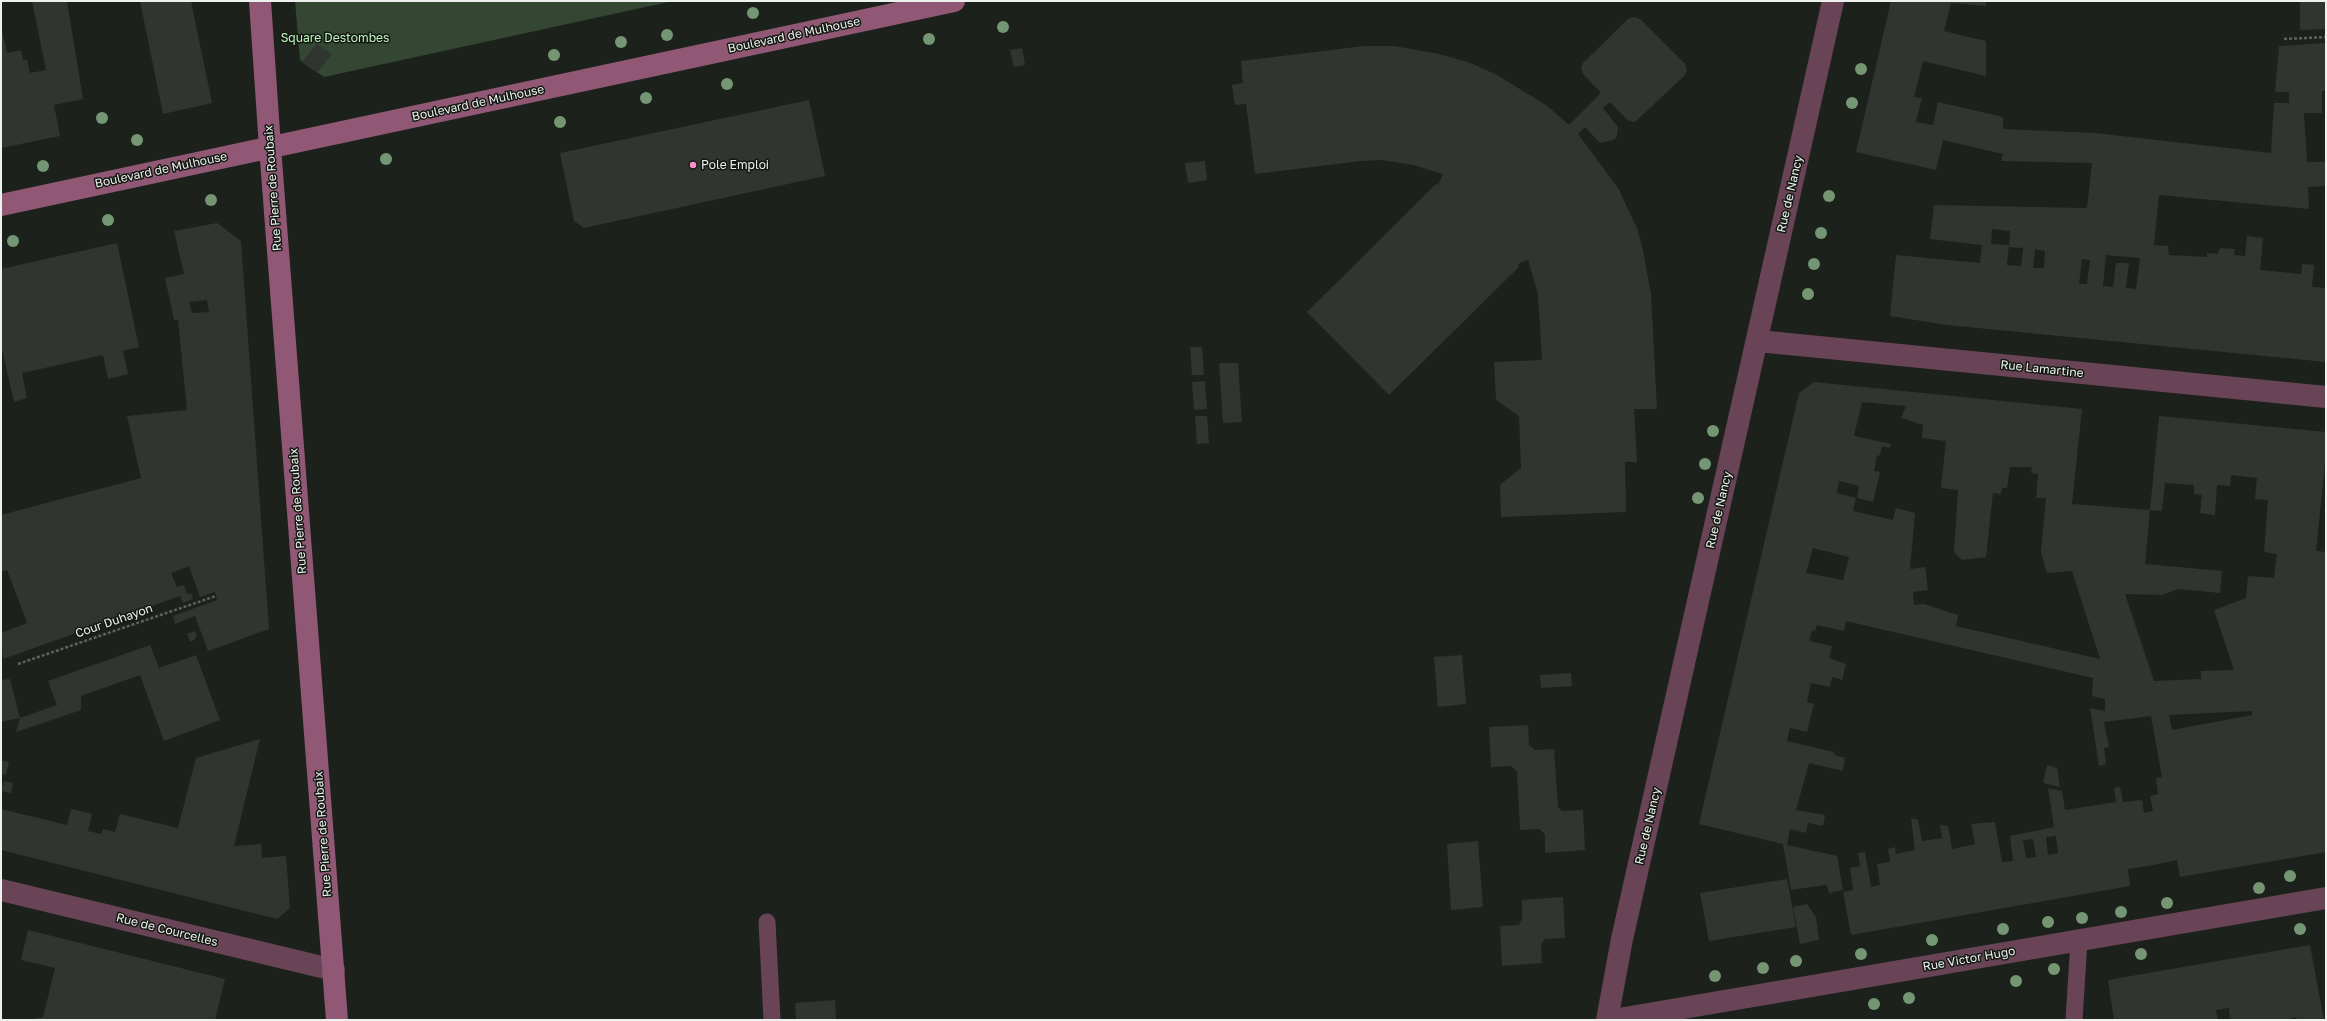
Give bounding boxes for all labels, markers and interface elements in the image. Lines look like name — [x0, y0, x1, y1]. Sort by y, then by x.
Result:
street label: Boulevard de Mulhouse — [727, 14, 861, 56]
park label: Square Destombes — [281, 31, 389, 45]
street label: Boulevard de Mulhouse — [411, 82, 545, 124]
street label: Rue Pierre de Roubaix — [261, 125, 285, 251]
street label: Boulevard de Mulhouse — [94, 149, 228, 191]
street label: Rue de Nancy — [1774, 154, 1806, 234]
place label: Pole Emploi — [701, 158, 769, 172]
marker: Pole Emploi — [688, 160, 698, 170]
street label: Rue Lamartine — [2000, 357, 2084, 381]
street label: Rue Pierre de Roubaix — [286, 448, 310, 574]
street label: Rue de Nancy — [1703, 470, 1735, 550]
street label: Cour Duhayon — [73, 601, 155, 641]
street label: Rue Pierre de Roubaix — [311, 771, 335, 897]
street label: Rue de Nancy — [1632, 786, 1664, 866]
street label: Rue de Courcelles — [115, 910, 219, 950]
street label: Rue Victor Hugo — [1922, 944, 2016, 974]

